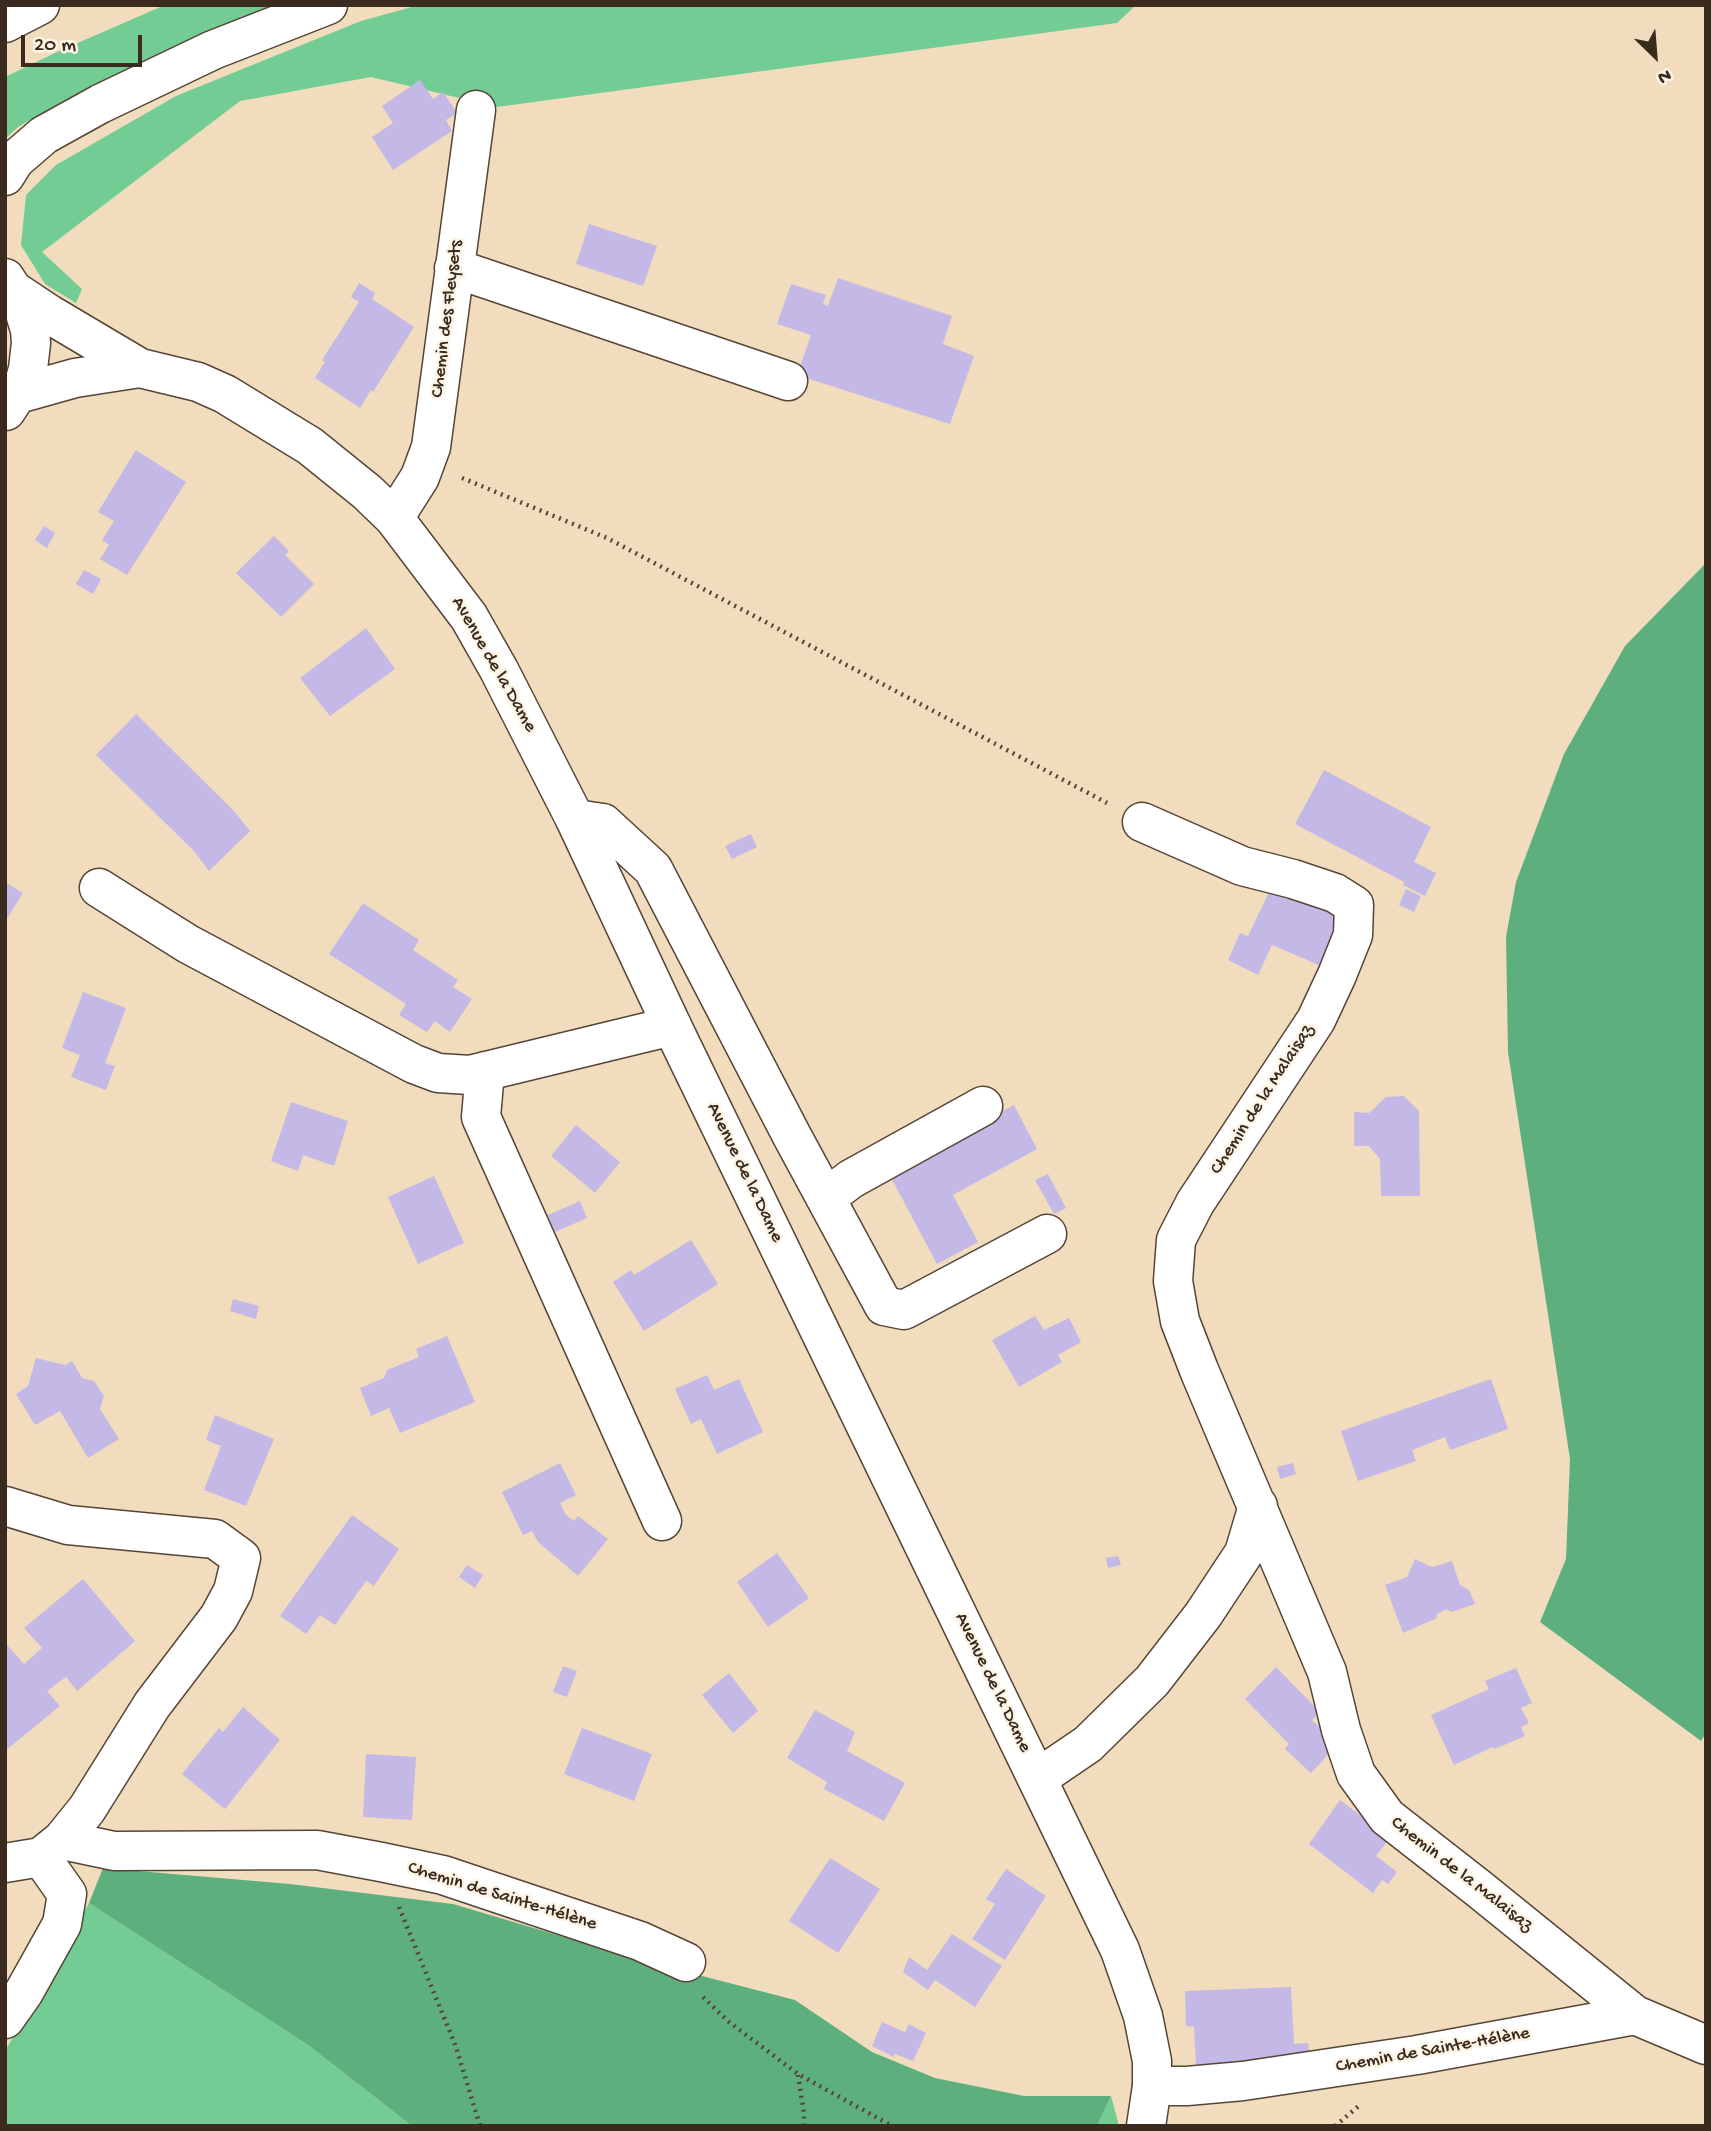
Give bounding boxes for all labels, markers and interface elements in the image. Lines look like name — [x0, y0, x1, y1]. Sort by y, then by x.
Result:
scale bar — [24, 21, 145, 65]
north arrow — [1620, 21, 1690, 91]
text: 20 m — [34, 34, 76, 59]
text: N — [1654, 62, 1675, 89]
street label: Chemin des Fleysets — [427, 239, 469, 399]
street label: Avenue de la Dame — [445, 593, 541, 737]
street label: Chemin de la Malaisaz — [1206, 1021, 1320, 1179]
street label: Avenue de la Dame — [700, 1099, 788, 1247]
street label: Avenue de la Dame — [948, 1609, 1036, 1757]
street label: Chemin de la Malaisaz — [1385, 1812, 1537, 1938]
street label: Chemin de Sainte-Hélène — [405, 1857, 599, 1937]
street label: Chemin de Sainte-Hélène — [1334, 2023, 1532, 2079]

